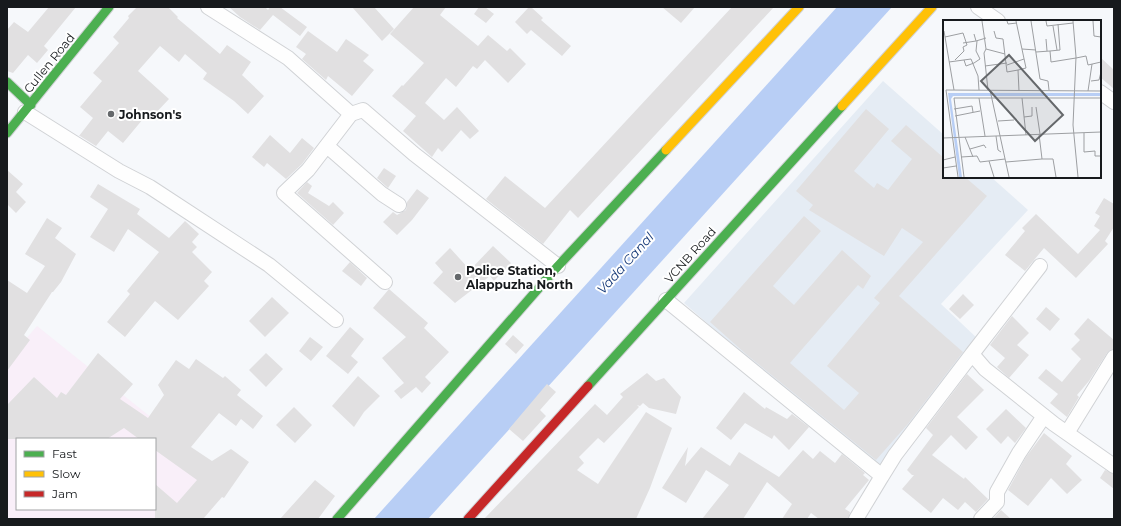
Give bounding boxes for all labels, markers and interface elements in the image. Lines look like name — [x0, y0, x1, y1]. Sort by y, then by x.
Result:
inset map — [943, 20, 1101, 178]
street label: Cullen Road — [20, 30, 78, 96]
place label: Johnson's — [118, 107, 182, 122]
marker: Johnson's — [106, 109, 116, 119]
street label: VCNB Road — [661, 224, 719, 286]
water label: Vada Canal — [593, 229, 657, 297]
place label: Police Station, Alappuzha North — [465, 263, 573, 292]
marker: Police Station, Alappuzha North — [453, 272, 463, 282]
legend — [16, 438, 156, 510]
text: Fast — [52, 446, 77, 461]
text: Slow — [52, 466, 81, 481]
text: Jam — [51, 486, 78, 501]

